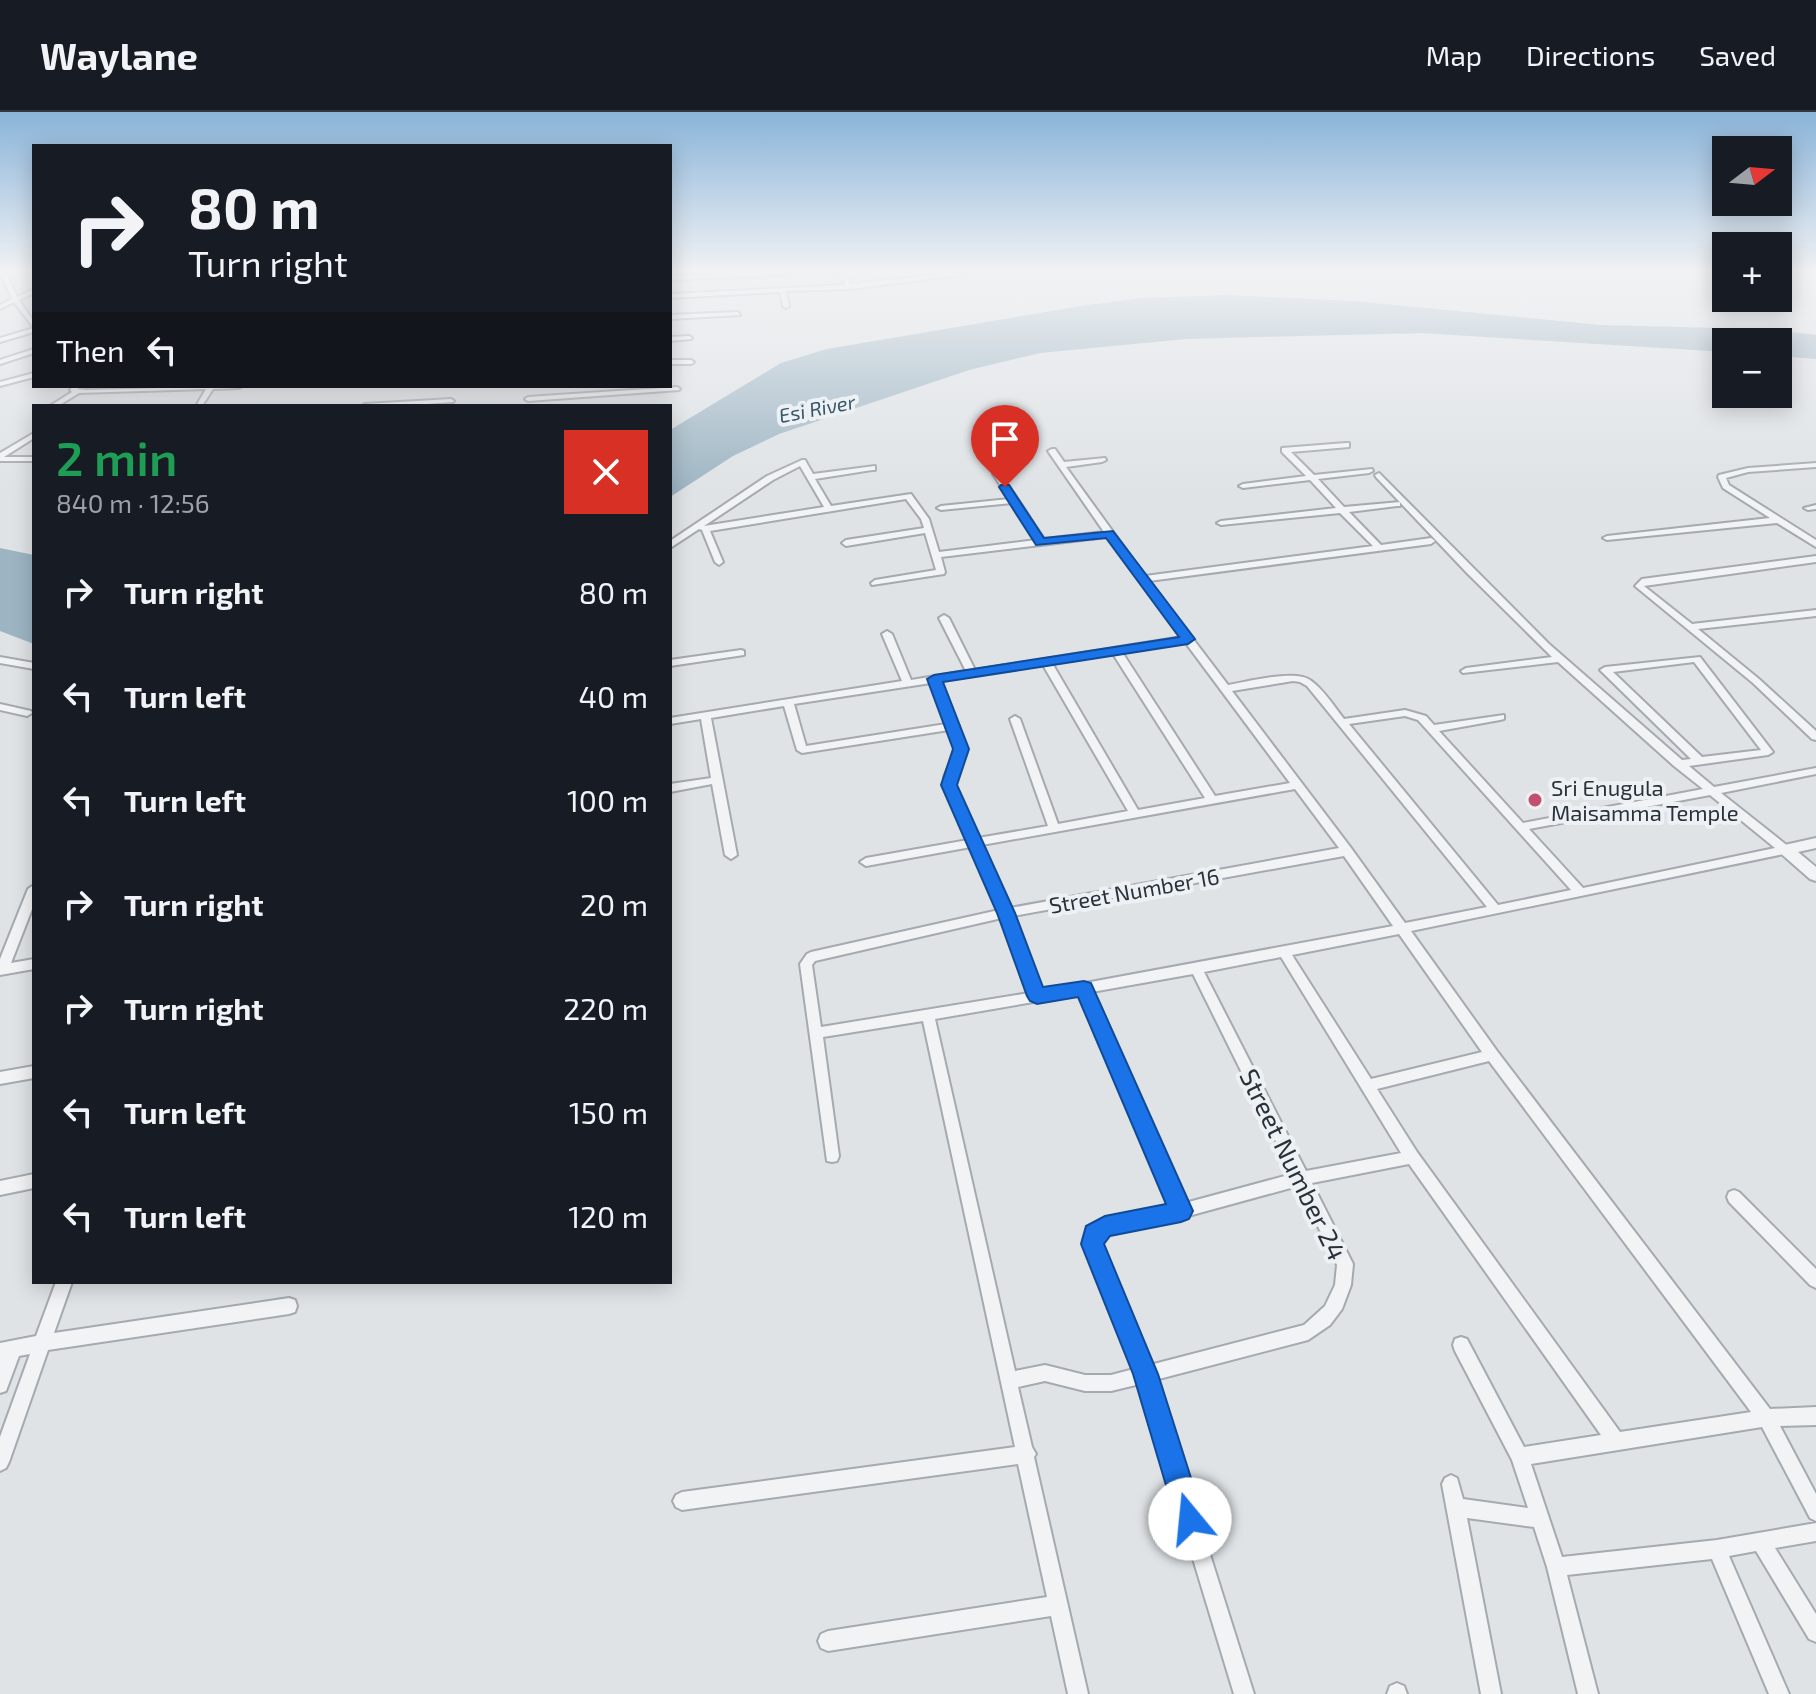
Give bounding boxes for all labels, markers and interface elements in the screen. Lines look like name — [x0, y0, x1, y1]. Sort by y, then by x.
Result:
text: Waylane — [40, 32, 198, 78]
text: Map — [1426, 38, 1482, 72]
text: Directions — [1526, 38, 1655, 72]
text: Saved — [1699, 38, 1776, 72]
north arrow — [1712, 136, 1792, 216]
map controls — [1712, 136, 1792, 408]
text: 80 m — [188, 173, 320, 240]
icon: right — [56, 176, 160, 280]
button: + — [1712, 232, 1792, 312]
text: Turn right — [188, 241, 348, 284]
icon: left — [140, 328, 184, 372]
button: − — [1712, 328, 1792, 408]
text: Then — [56, 332, 124, 368]
water label: Esi River — [777, 389, 858, 427]
pin — [971, 405, 1039, 487]
icon: arrive — [983, 417, 1027, 461]
text: 2 min — [56, 428, 177, 486]
button: close — [564, 430, 648, 514]
text: 840 m · 12:56 — [56, 487, 210, 518]
icon: right — [56, 570, 100, 614]
text: Turn right — [124, 574, 264, 610]
text: 80 m — [579, 574, 648, 610]
icon: left — [56, 674, 100, 718]
text: Turn left — [124, 678, 246, 714]
text: 40 m — [578, 678, 648, 714]
place label: Sri Enugula Maisamma Temple — [1551, 774, 1739, 825]
icon: left — [56, 778, 100, 822]
text: Turn left — [124, 782, 246, 818]
text: 100 m — [567, 782, 648, 818]
marker: Sri Enugula Maisamma Temple — [1526, 791, 1544, 809]
street label: Street Number 16 — [1047, 862, 1221, 918]
icon: right — [56, 882, 100, 926]
text: Turn right — [124, 886, 264, 922]
text: 20 m — [580, 886, 648, 922]
icon: right — [56, 986, 100, 1030]
text: Turn right — [124, 990, 264, 1026]
text: 220 m — [563, 990, 648, 1026]
street label: Street Number 24 — [1234, 1063, 1354, 1265]
icon: left — [56, 1090, 100, 1134]
text: Turn left — [124, 1094, 246, 1130]
text: 150 m — [569, 1094, 648, 1130]
icon: left — [56, 1194, 100, 1238]
text: Turn left — [124, 1198, 246, 1234]
text: 120 m — [568, 1198, 648, 1234]
position arrow — [1148, 1477, 1232, 1561]

